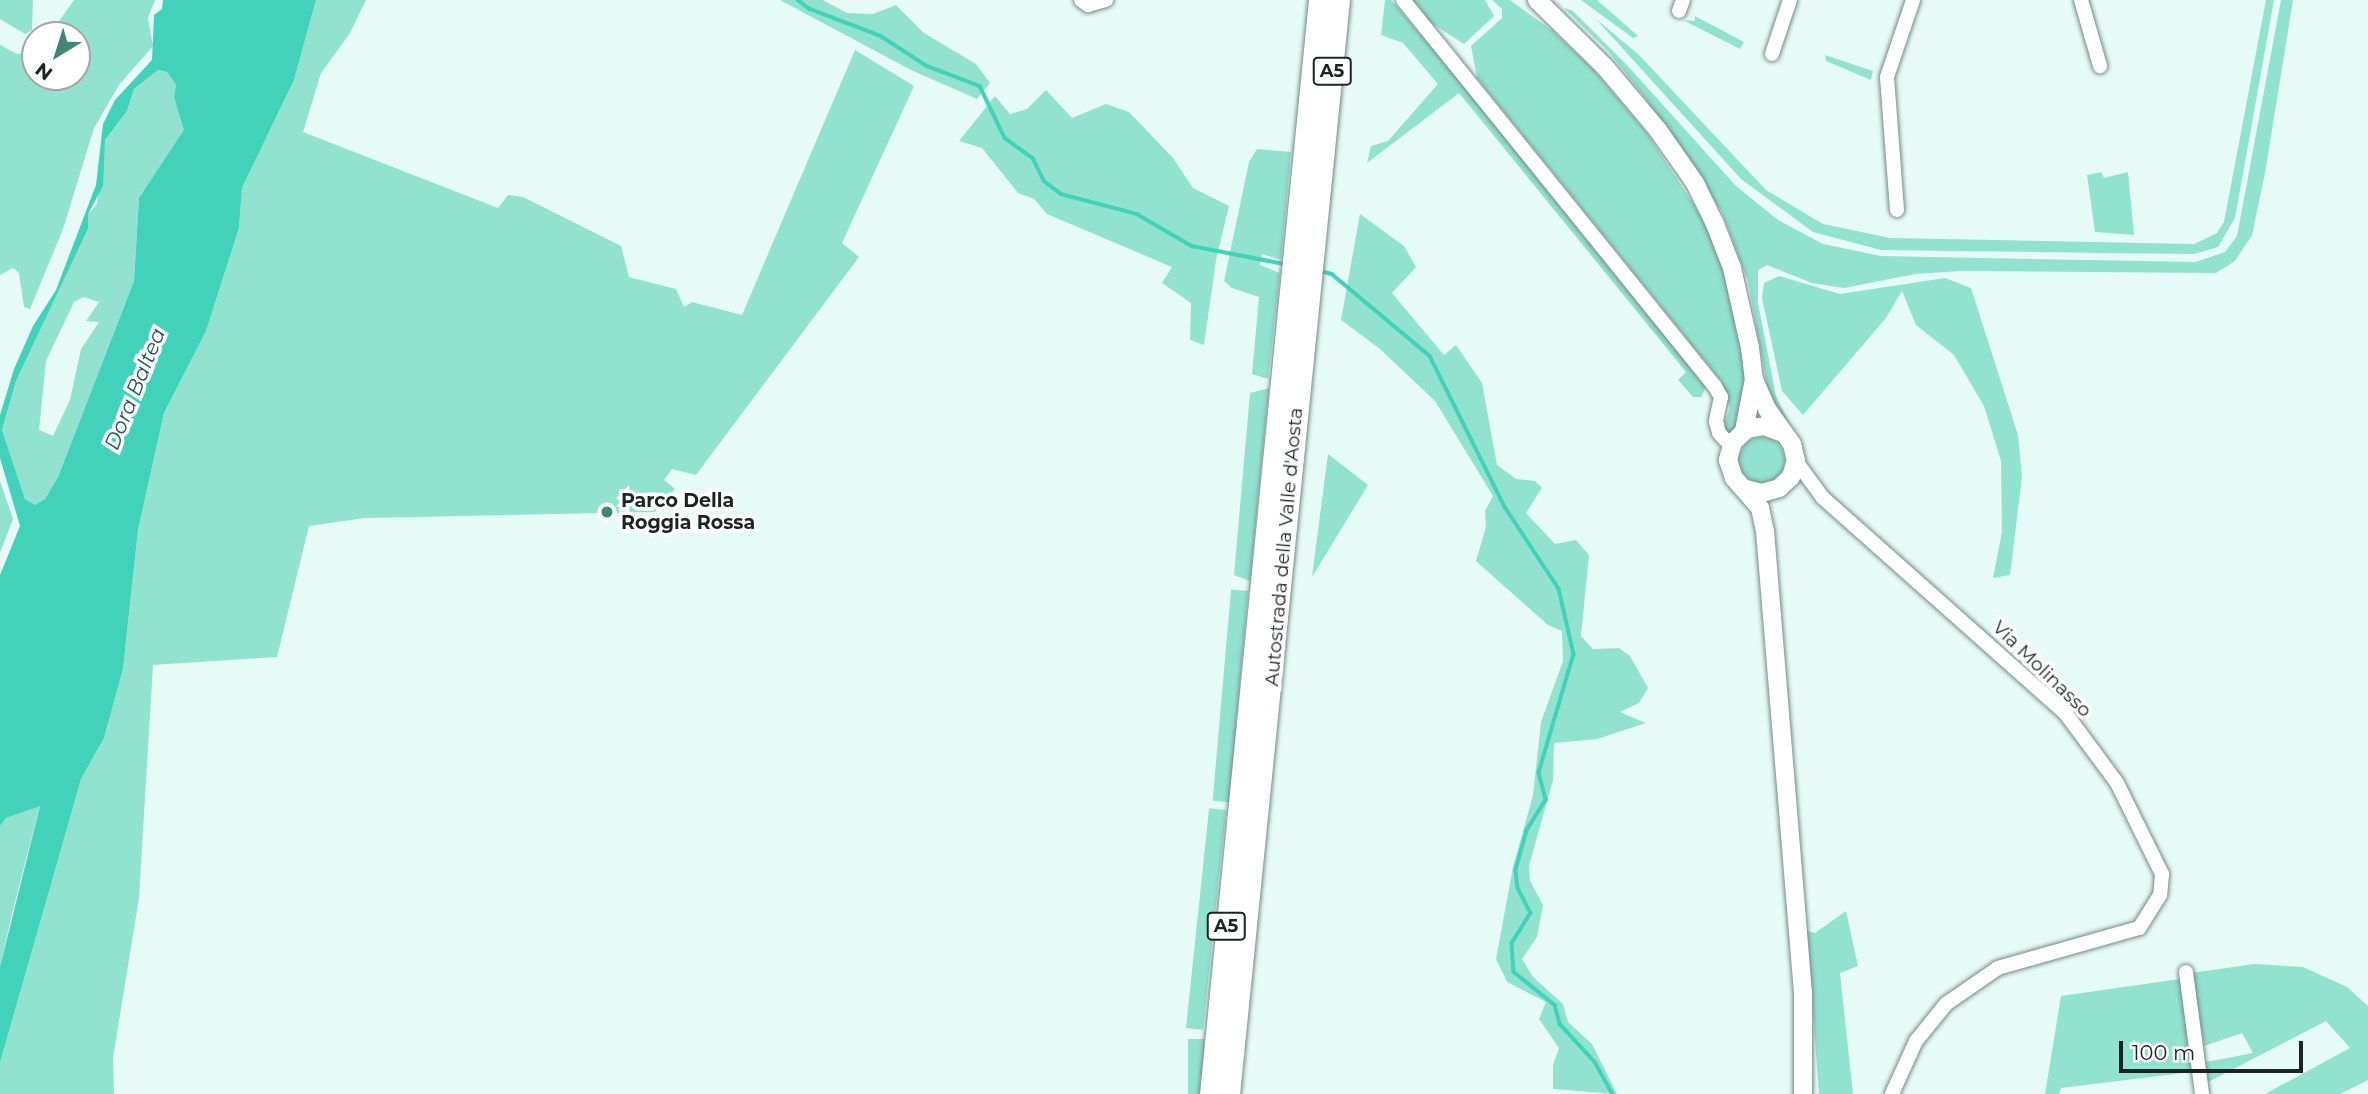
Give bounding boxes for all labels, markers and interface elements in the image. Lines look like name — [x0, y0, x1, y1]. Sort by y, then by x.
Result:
north arrow — [21, 21, 91, 91]
road number: A5 — [1313, 56, 1351, 86]
text: N — [31, 58, 57, 85]
water label: Dora Baltea — [99, 324, 171, 454]
street label: Autostrada della Valle d'Aosta — [1260, 407, 1308, 687]
place label: Parco Della Roggia Rossa — [621, 490, 755, 534]
marker: Parco Della Roggia Rossa — [599, 504, 615, 520]
street label: Via Molinasso — [1988, 616, 2096, 722]
road number: A5 — [1207, 911, 1245, 940]
scale bar — [2123, 1028, 2307, 1072]
text: 100 m — [2132, 1040, 2195, 1065]

